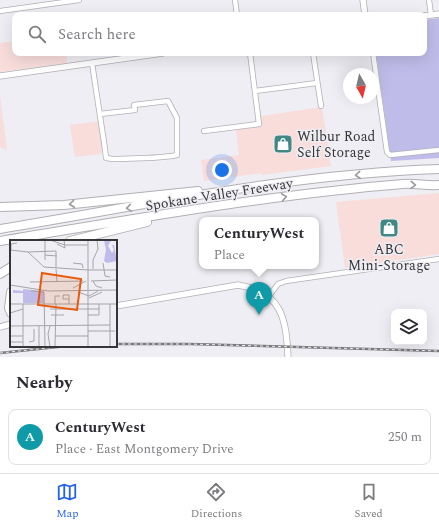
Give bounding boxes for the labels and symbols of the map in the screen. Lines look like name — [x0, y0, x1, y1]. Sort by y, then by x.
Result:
north arrow — [343, 68, 379, 104]
place label: Wilbur Road Self Storage — [297, 126, 376, 163]
shop icon: Wilbur Road Self Storage — [272, 133, 294, 155]
your location — [212, 160, 232, 180]
one-way arrow — [355, 170, 361, 179]
street label: Spokane Valley Freeway — [144, 172, 295, 217]
one-way arrow — [410, 180, 416, 189]
one-way arrow — [281, 193, 287, 202]
one-way arrow — [69, 199, 75, 208]
one-way arrow — [126, 203, 132, 211]
shop icon: ABC Mini-Storage — [378, 217, 400, 239]
place label: ABC Mini-Storage — [348, 239, 430, 276]
inset map — [10, 240, 117, 347]
pin: A — [246, 282, 272, 315]

